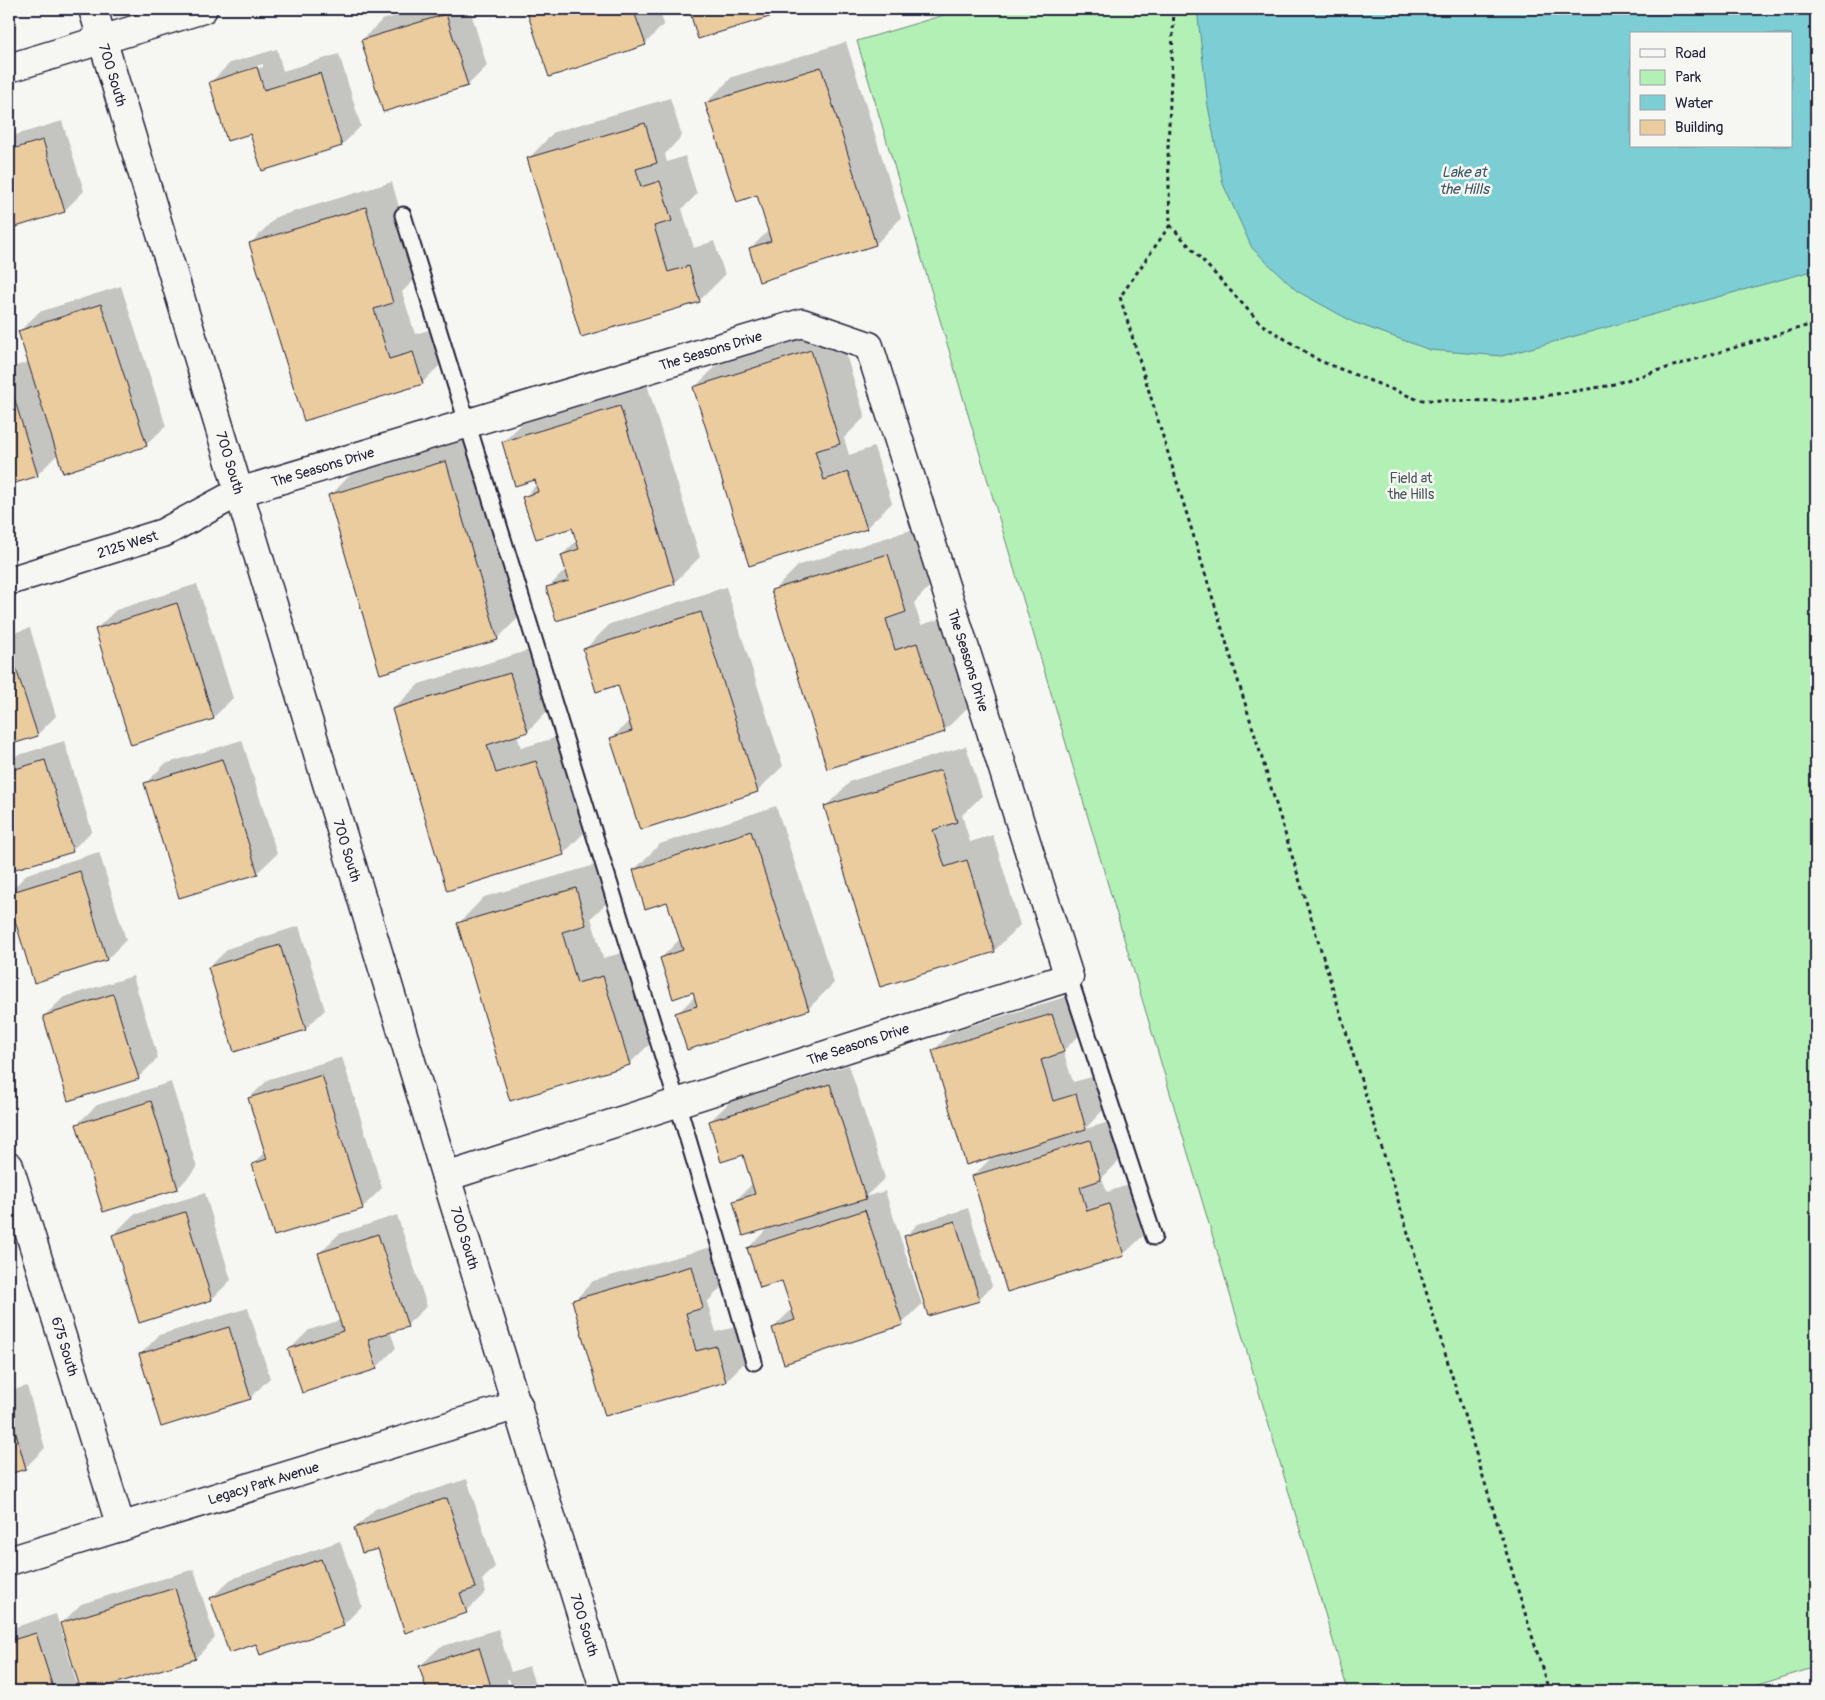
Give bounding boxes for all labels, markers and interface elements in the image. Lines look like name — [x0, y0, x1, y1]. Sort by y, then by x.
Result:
legend — [1630, 32, 1792, 148]
street label: 700 South — [95, 42, 130, 109]
text: Road — [1675, 44, 1706, 63]
text: Park — [1675, 68, 1702, 87]
text: Water — [1675, 94, 1714, 113]
text: Building — [1675, 118, 1723, 137]
water label: Lake at the Hills — [1439, 163, 1491, 199]
street label: The Seasons Drive — [657, 327, 764, 374]
street label: 700 South — [212, 430, 247, 496]
street label: The Seasons Drive — [269, 444, 376, 491]
park label: Field at the Hills — [1387, 470, 1435, 503]
street label: 2125 West — [95, 527, 160, 562]
street label: The Seasons Drive — [944, 607, 992, 714]
street label: 700 South — [329, 817, 364, 884]
street label: The Seasons Drive — [805, 1020, 911, 1069]
street label: 700 South — [447, 1205, 482, 1271]
street label: 675 South — [47, 1315, 82, 1378]
street label: Legacy Park Avenue — [206, 1459, 321, 1509]
street label: 700 South — [566, 1592, 602, 1658]

